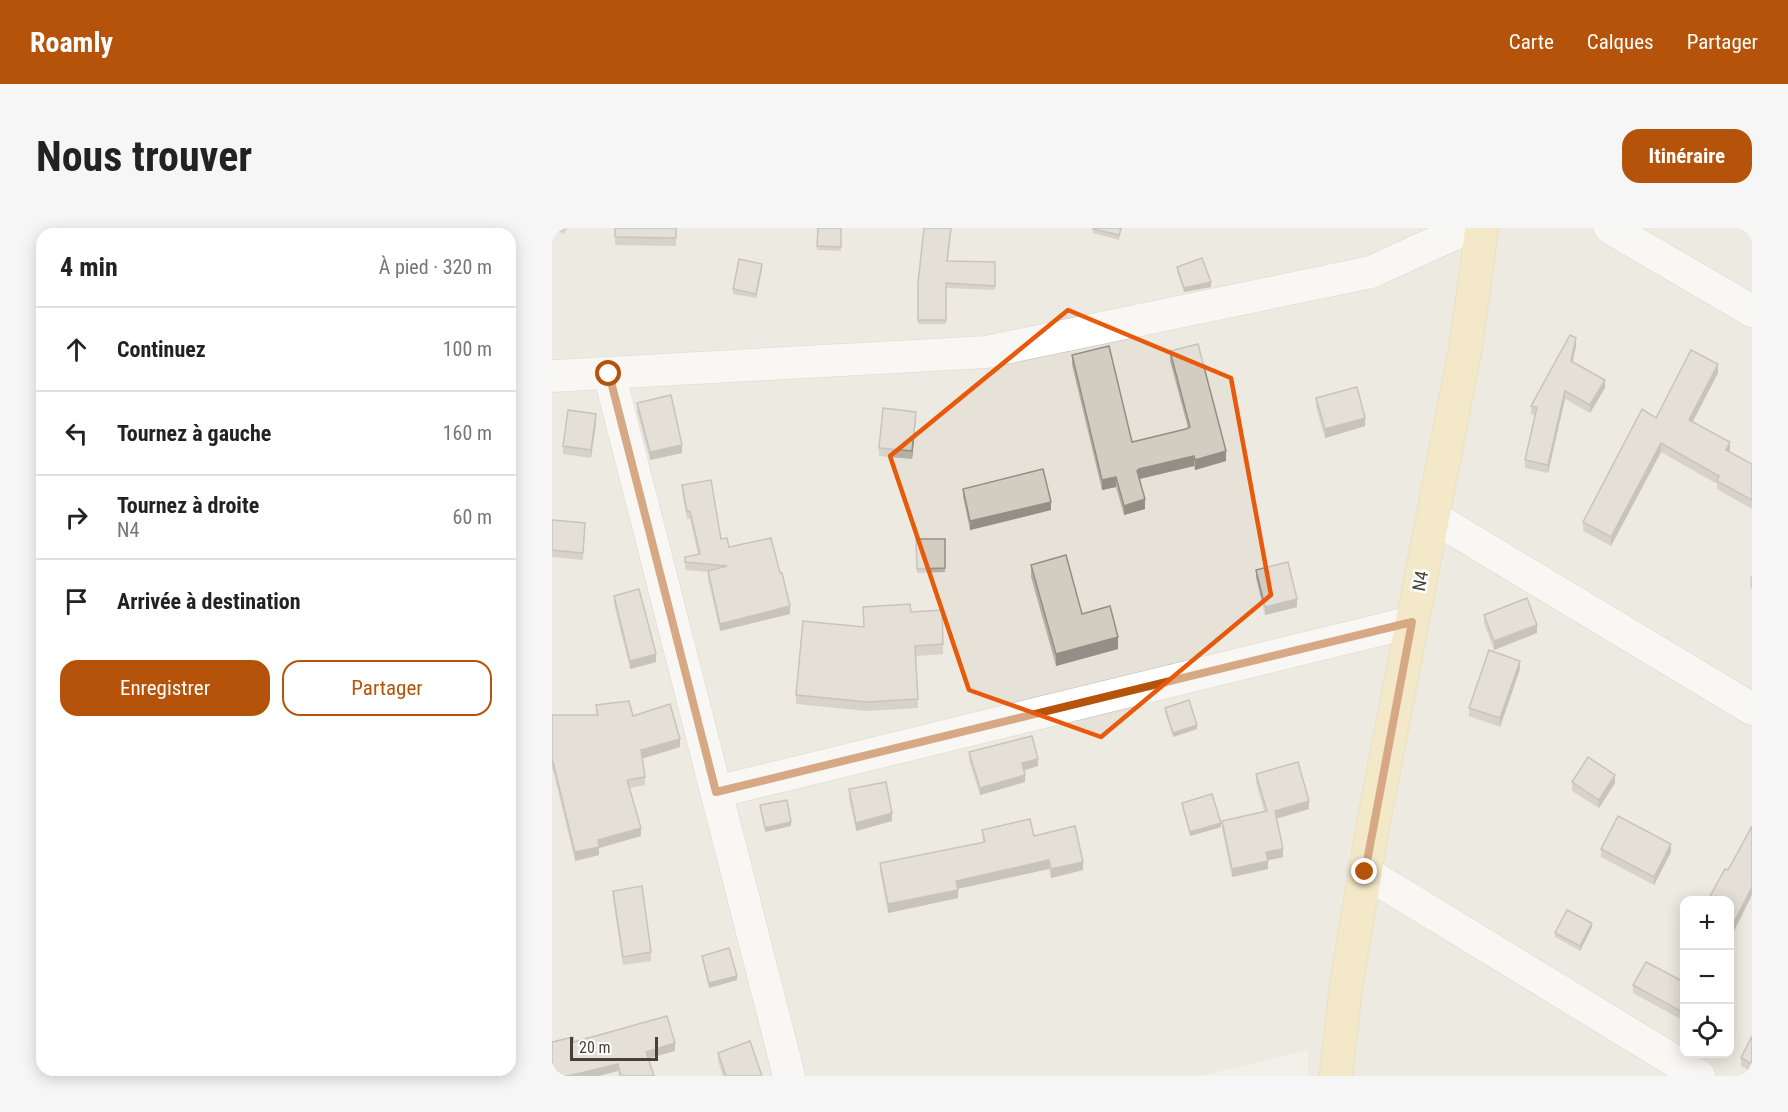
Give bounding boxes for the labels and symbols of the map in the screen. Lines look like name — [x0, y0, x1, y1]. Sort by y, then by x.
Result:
route start — [595, 360, 621, 386]
street label: N4 — [1408, 569, 1432, 593]
route end — [1351, 858, 1377, 884]
scale bar — [570, 1034, 658, 1062]

